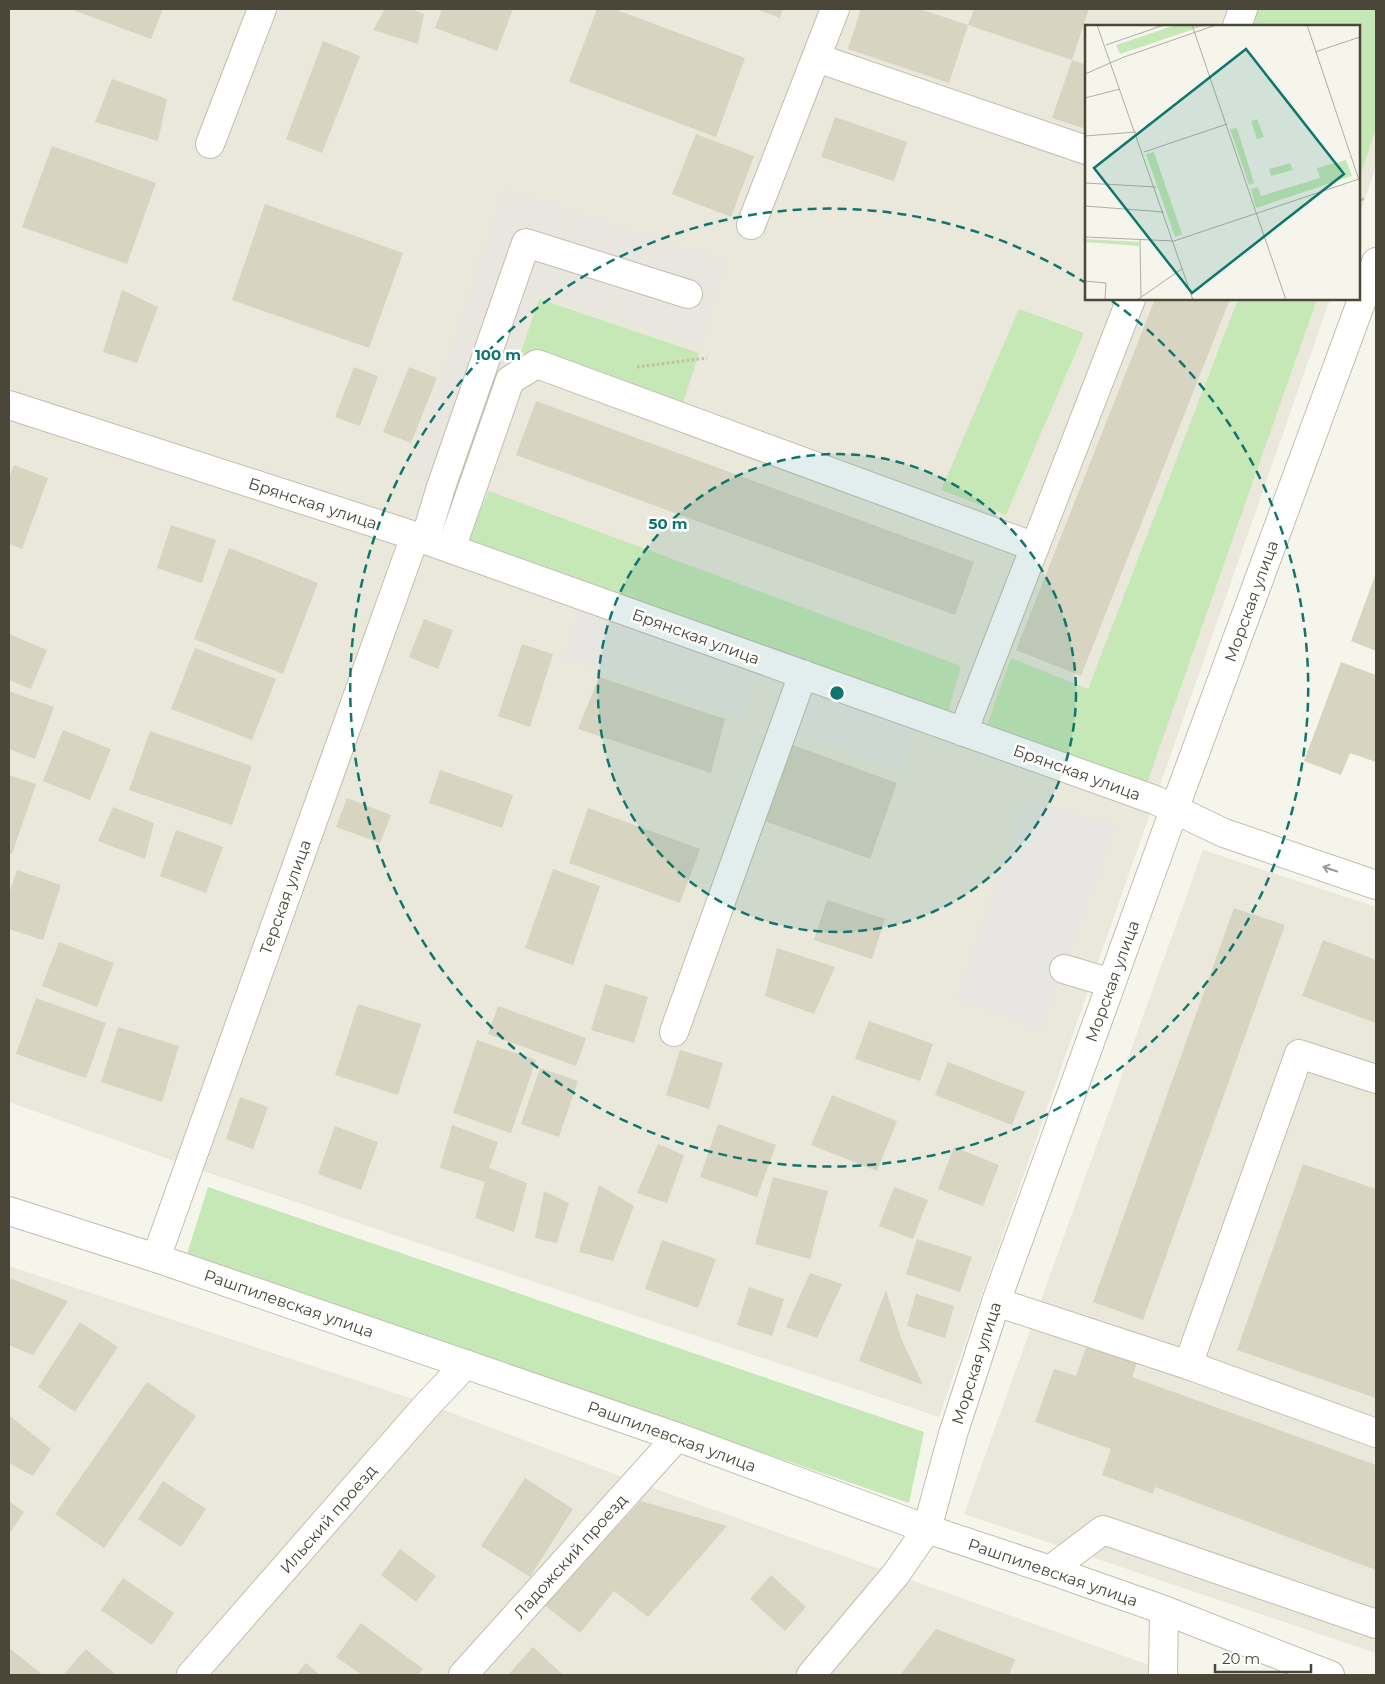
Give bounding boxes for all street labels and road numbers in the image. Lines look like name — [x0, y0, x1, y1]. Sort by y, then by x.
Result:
street label: Брянская улица — [246, 474, 380, 533]
street label: Морская улица — [1221, 538, 1282, 665]
street label: Брянская улица — [630, 605, 762, 668]
street label: Брянская улица — [1011, 741, 1143, 804]
street label: Терская улица — [256, 837, 315, 957]
street label: Морская улица — [1082, 918, 1143, 1045]
street label: Рашпилевская улица — [202, 1265, 376, 1341]
street label: Морская улица — [948, 1299, 1005, 1427]
street label: Рашпилевская улица — [585, 1397, 759, 1476]
street label: Ильский проезд — [276, 1461, 381, 1577]
street label: Ладожский проезд — [510, 1490, 631, 1622]
street label: Рашпилевская улица — [966, 1534, 1140, 1610]

